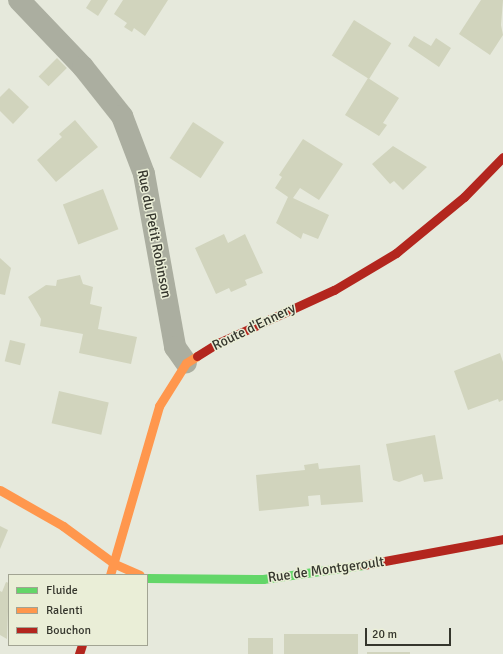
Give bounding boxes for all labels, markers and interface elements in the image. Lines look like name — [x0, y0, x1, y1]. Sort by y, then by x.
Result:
street label: Rue du Petit Robinson — [133, 168, 175, 300]
street label: Route d'Ennery — [210, 300, 298, 354]
street label: Rue de Montgeroult — [267, 554, 385, 586]
legend — [8, 574, 148, 646]
text: Fluide — [46, 583, 78, 598]
text: Ralenti — [46, 603, 83, 618]
scale bar — [367, 620, 453, 646]
text: Bouchon — [46, 623, 91, 638]
text: 20 m — [372, 627, 397, 642]

